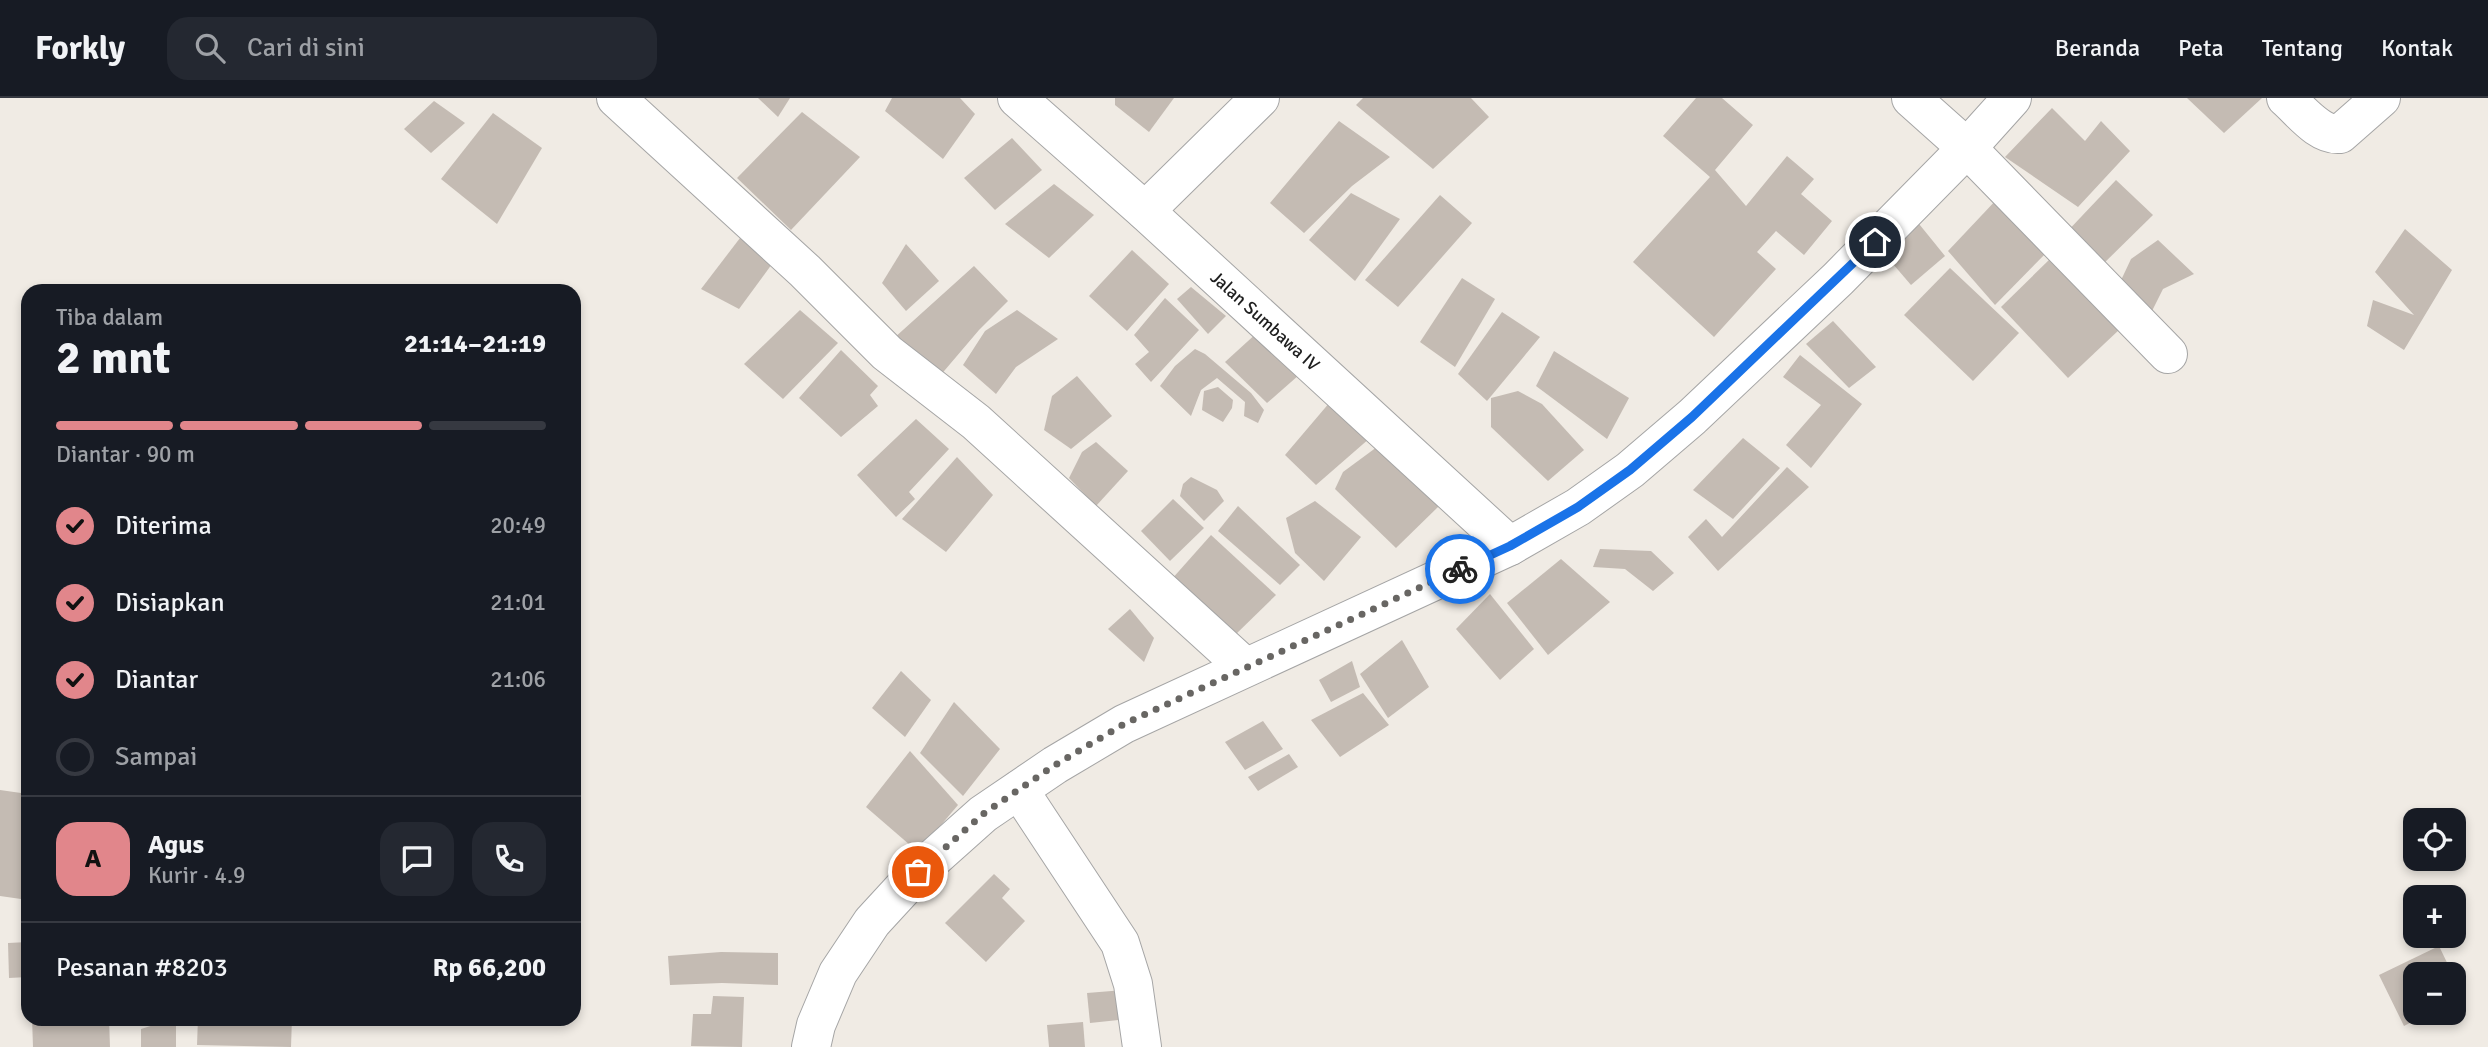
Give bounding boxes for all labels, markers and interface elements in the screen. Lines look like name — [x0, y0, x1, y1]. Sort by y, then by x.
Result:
search box — [167, 17, 657, 80]
text: Forkly — [35, 28, 125, 69]
icon: search — [191, 29, 229, 67]
text: Cari di sini — [247, 32, 365, 64]
text: Beranda — [2055, 33, 2140, 63]
text: Peta — [2178, 33, 2224, 63]
text: Tentang — [2262, 33, 2343, 63]
text: Kontak — [2381, 33, 2453, 63]
pin — [1845, 212, 1905, 272]
icon: home — [1856, 223, 1894, 261]
street label: Jalan Sumbawa IV — [1206, 266, 1325, 376]
text: Tiba dalam — [56, 303, 163, 332]
text: 21:14–21:19 — [404, 328, 546, 360]
text: 2 mnt — [56, 330, 171, 386]
text: Diantar · 90 m — [56, 440, 195, 469]
icon: check — [56, 507, 94, 545]
text: Diterima — [115, 510, 212, 542]
text: 20:49 — [490, 511, 546, 540]
courier — [1425, 534, 1495, 604]
icon: bike — [1441, 550, 1479, 588]
icon: check — [56, 584, 94, 622]
text: Disiapkan — [115, 587, 225, 619]
text: 21:01 — [490, 588, 546, 617]
icon: check — [56, 661, 94, 699]
text: Diantar — [115, 664, 198, 696]
text: 21:06 — [490, 665, 546, 694]
text: Sampai — [115, 741, 197, 773]
map controls — [2403, 808, 2466, 1025]
button: locate — [2403, 808, 2466, 871]
button: chat — [380, 822, 454, 896]
button: phone — [472, 822, 546, 896]
text: Agus — [148, 829, 204, 861]
pin — [888, 842, 948, 902]
text: A — [85, 843, 101, 875]
icon: bag — [899, 853, 937, 891]
text: Kurir · 4.9 — [148, 861, 245, 890]
button: + — [2403, 885, 2466, 948]
text: Pesanan #8203 — [56, 952, 228, 984]
text: Rp 66,200 — [432, 952, 546, 984]
button: − — [2403, 962, 2466, 1025]

